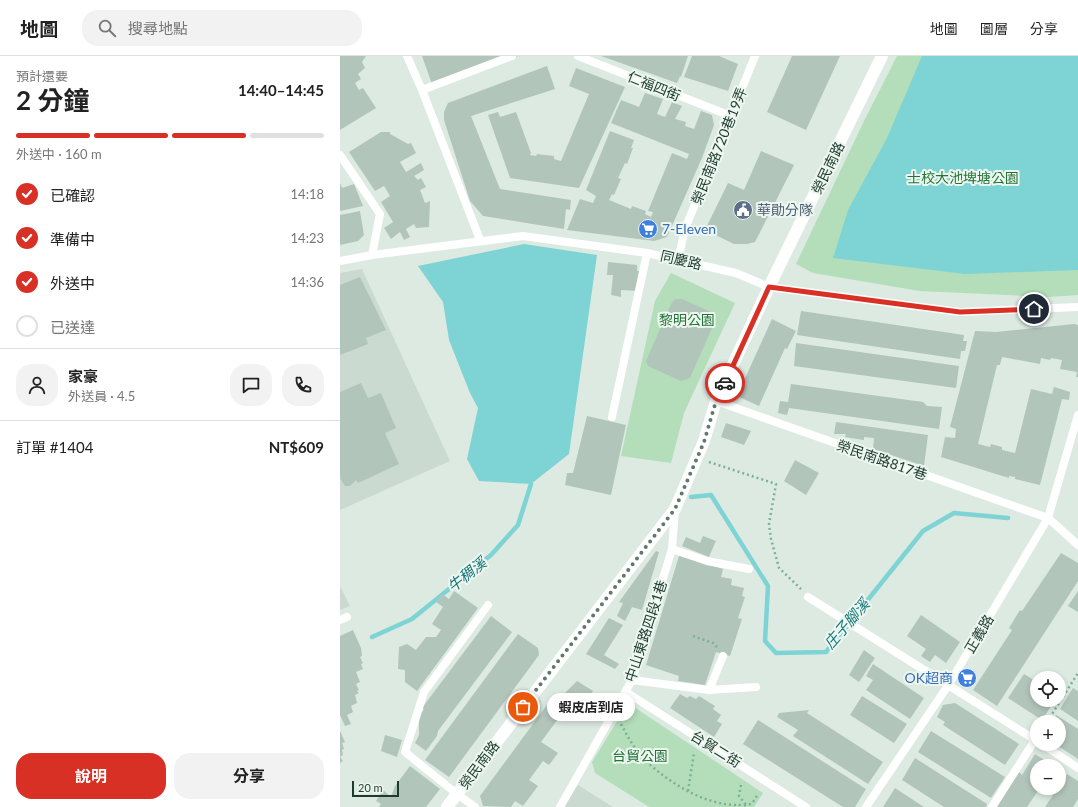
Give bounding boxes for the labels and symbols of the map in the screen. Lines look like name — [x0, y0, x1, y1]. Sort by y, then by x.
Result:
street label: 仁福四街 — [625, 67, 683, 104]
street label: 榮民南路720巷19弄 — [687, 85, 750, 207]
street label: 榮民南路 — [808, 139, 847, 197]
park label: 士校大池埤塘公園 — [907, 169, 1019, 186]
public building icon: 華勛分隊 — [732, 199, 754, 221]
place label: 華勛分隊 — [757, 201, 813, 218]
supermarket icon: 7-Eleven — [637, 218, 659, 240]
place label: 7-Eleven — [662, 220, 716, 237]
street label: 同慶路 — [659, 247, 703, 273]
pin — [1017, 292, 1051, 326]
park label: 黎明公園 — [659, 311, 715, 328]
courier — [705, 363, 745, 403]
street label: 榮民南路817巷 — [835, 436, 930, 483]
water label: 牛稠溪 — [443, 552, 491, 595]
street label: 中山東路四段1巷 — [621, 578, 670, 684]
water label: 庄子腳溪 — [820, 593, 874, 652]
street label: 正義路 — [960, 611, 997, 656]
supermarket icon: OK超商 — [956, 667, 978, 689]
place label: OK超商 — [905, 669, 953, 686]
pin — [506, 690, 540, 724]
callout: 蝦皮店到店 — [547, 693, 635, 721]
street label: 台貿二街 — [688, 727, 745, 771]
street label: 榮民南路 — [455, 737, 502, 792]
park label: 台貿公園 — [612, 747, 668, 764]
scale bar — [352, 779, 399, 798]

